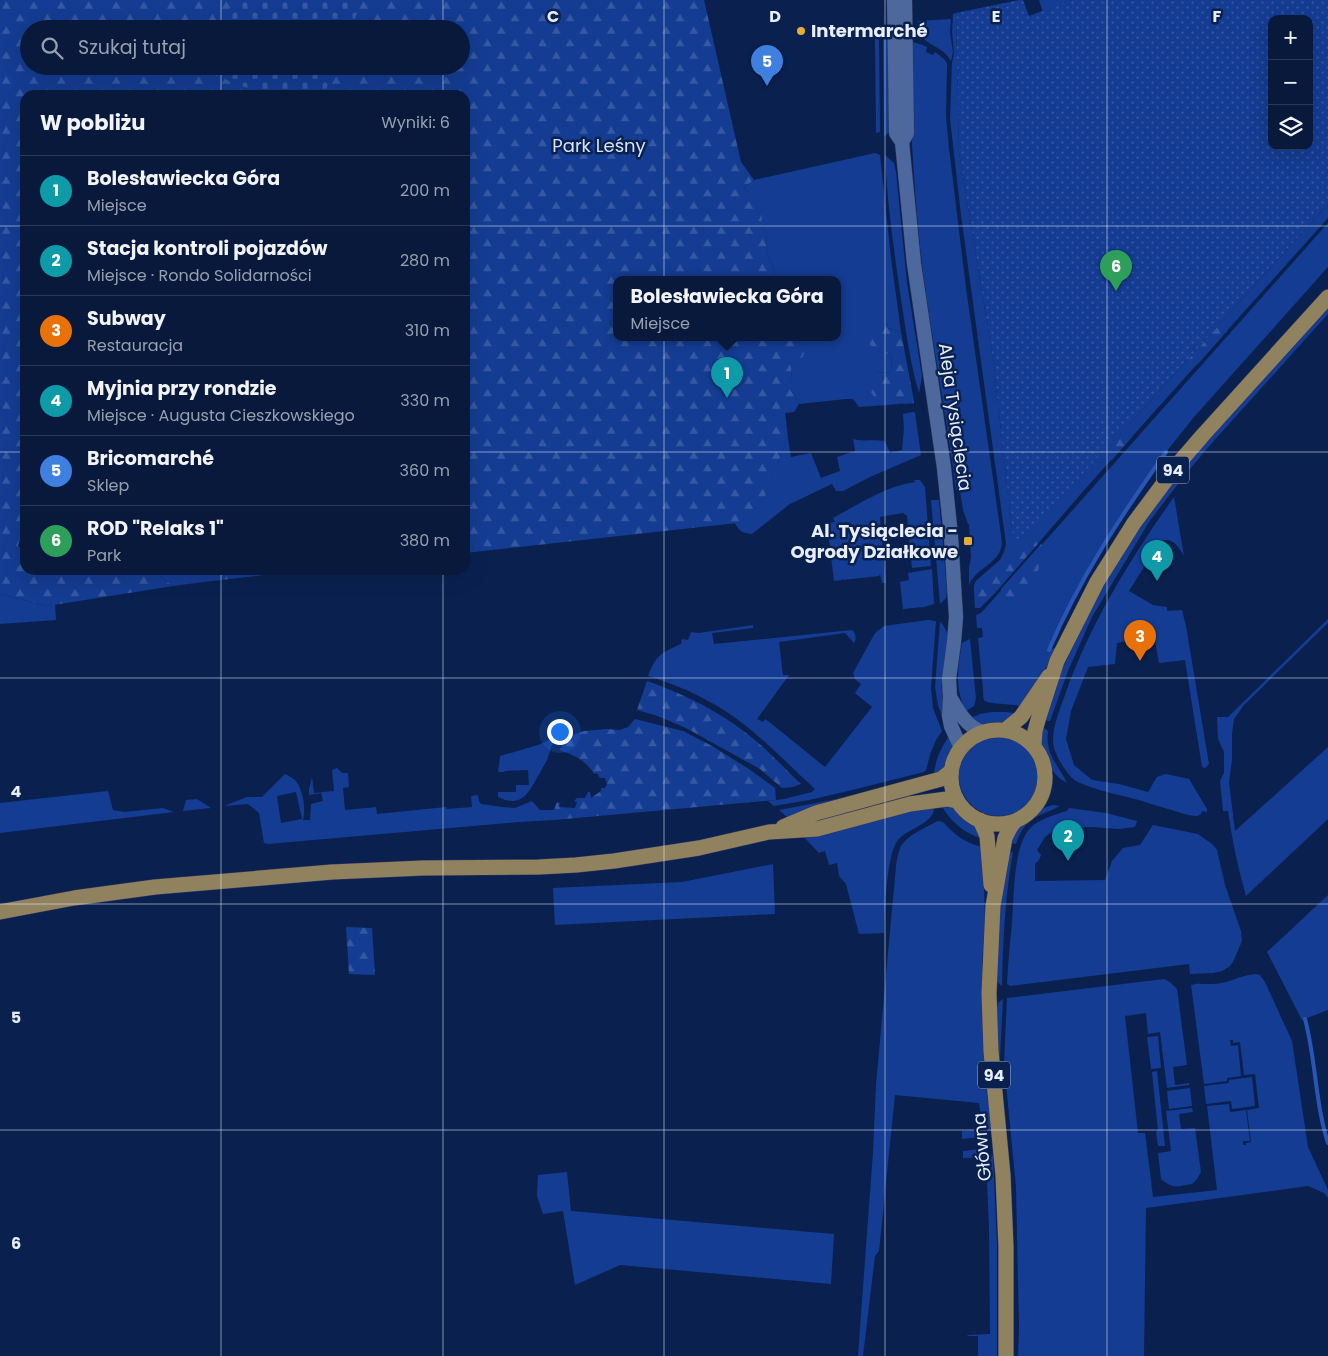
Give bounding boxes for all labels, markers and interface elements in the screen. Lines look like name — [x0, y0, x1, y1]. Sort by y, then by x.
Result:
text: C — [547, 5, 559, 28]
text: D — [769, 5, 781, 28]
text: E — [992, 5, 1000, 28]
text: F — [1213, 5, 1222, 28]
map controls — [1268, 15, 1313, 150]
button: + — [1268, 15, 1313, 60]
place label: Intermarché — [811, 18, 928, 43]
search box — [20, 20, 470, 75]
marker: Intermarché — [795, 25, 807, 37]
icon: search — [38, 34, 66, 62]
text: Szukaj tutaj — [78, 34, 186, 61]
pin: 5 — [751, 45, 783, 86]
button: − — [1268, 60, 1313, 105]
button: layers — [1268, 105, 1313, 150]
text: W pobliżu — [40, 108, 145, 137]
text: Wyniki: 6 — [381, 111, 450, 134]
park label: Park Leśny — [552, 133, 646, 158]
text: Bolesławiecka Góra — [87, 165, 280, 192]
text: 1 — [53, 179, 59, 202]
text: 200 m — [400, 179, 450, 202]
text: Miejsce — [87, 194, 147, 217]
text: Stacja kontroli pojazdów — [87, 235, 328, 262]
text: 2 — [51, 249, 61, 272]
text: 280 m — [400, 249, 450, 272]
pin: 6 — [1100, 250, 1132, 291]
text: Miejsce · Rondo Solidarności — [87, 264, 312, 287]
popup — [613, 276, 841, 341]
text: Bolesławiecka Góra — [630, 283, 824, 310]
text: Subway — [87, 305, 166, 332]
text: Miejsce — [630, 312, 690, 335]
text: 3 — [51, 319, 61, 342]
text: 310 m — [405, 319, 450, 342]
text: Restauracja — [87, 334, 183, 357]
street label: Aleja Tysiąclecia — [933, 341, 978, 492]
pin: 1 — [711, 357, 743, 398]
text: Myjnia przy rondzie — [87, 375, 277, 402]
text: 4 — [51, 389, 61, 412]
text: 330 m — [400, 389, 450, 412]
text: Miejsce · Augusta Cieszkowskiego — [87, 404, 355, 427]
text: Bricomarché — [87, 445, 214, 472]
road number: 94 — [1157, 456, 1189, 484]
text: 5 — [51, 459, 61, 482]
text: 360 m — [400, 459, 450, 482]
text: Sklep — [87, 474, 129, 497]
text: ROD "Relaks 1" — [87, 515, 224, 542]
place label: Al. Tysiąclecia - Ogrody Działkowe — [790, 518, 958, 564]
text: 6 — [51, 529, 61, 552]
text: 380 m — [400, 529, 450, 552]
marker: Al. Tysiąclecia - Ogrody Działkowe — [962, 535, 974, 547]
pin: 4 — [1141, 540, 1173, 581]
text: Park — [87, 544, 121, 567]
pin: 3 — [1124, 620, 1156, 661]
your location — [547, 719, 573, 745]
text: 4 — [11, 780, 22, 803]
pin: 2 — [1052, 820, 1084, 861]
text: 5 — [11, 1006, 21, 1029]
road number: 94 — [978, 1062, 1010, 1088]
street label: Główna — [966, 1112, 997, 1182]
text: 6 — [11, 1232, 21, 1255]

